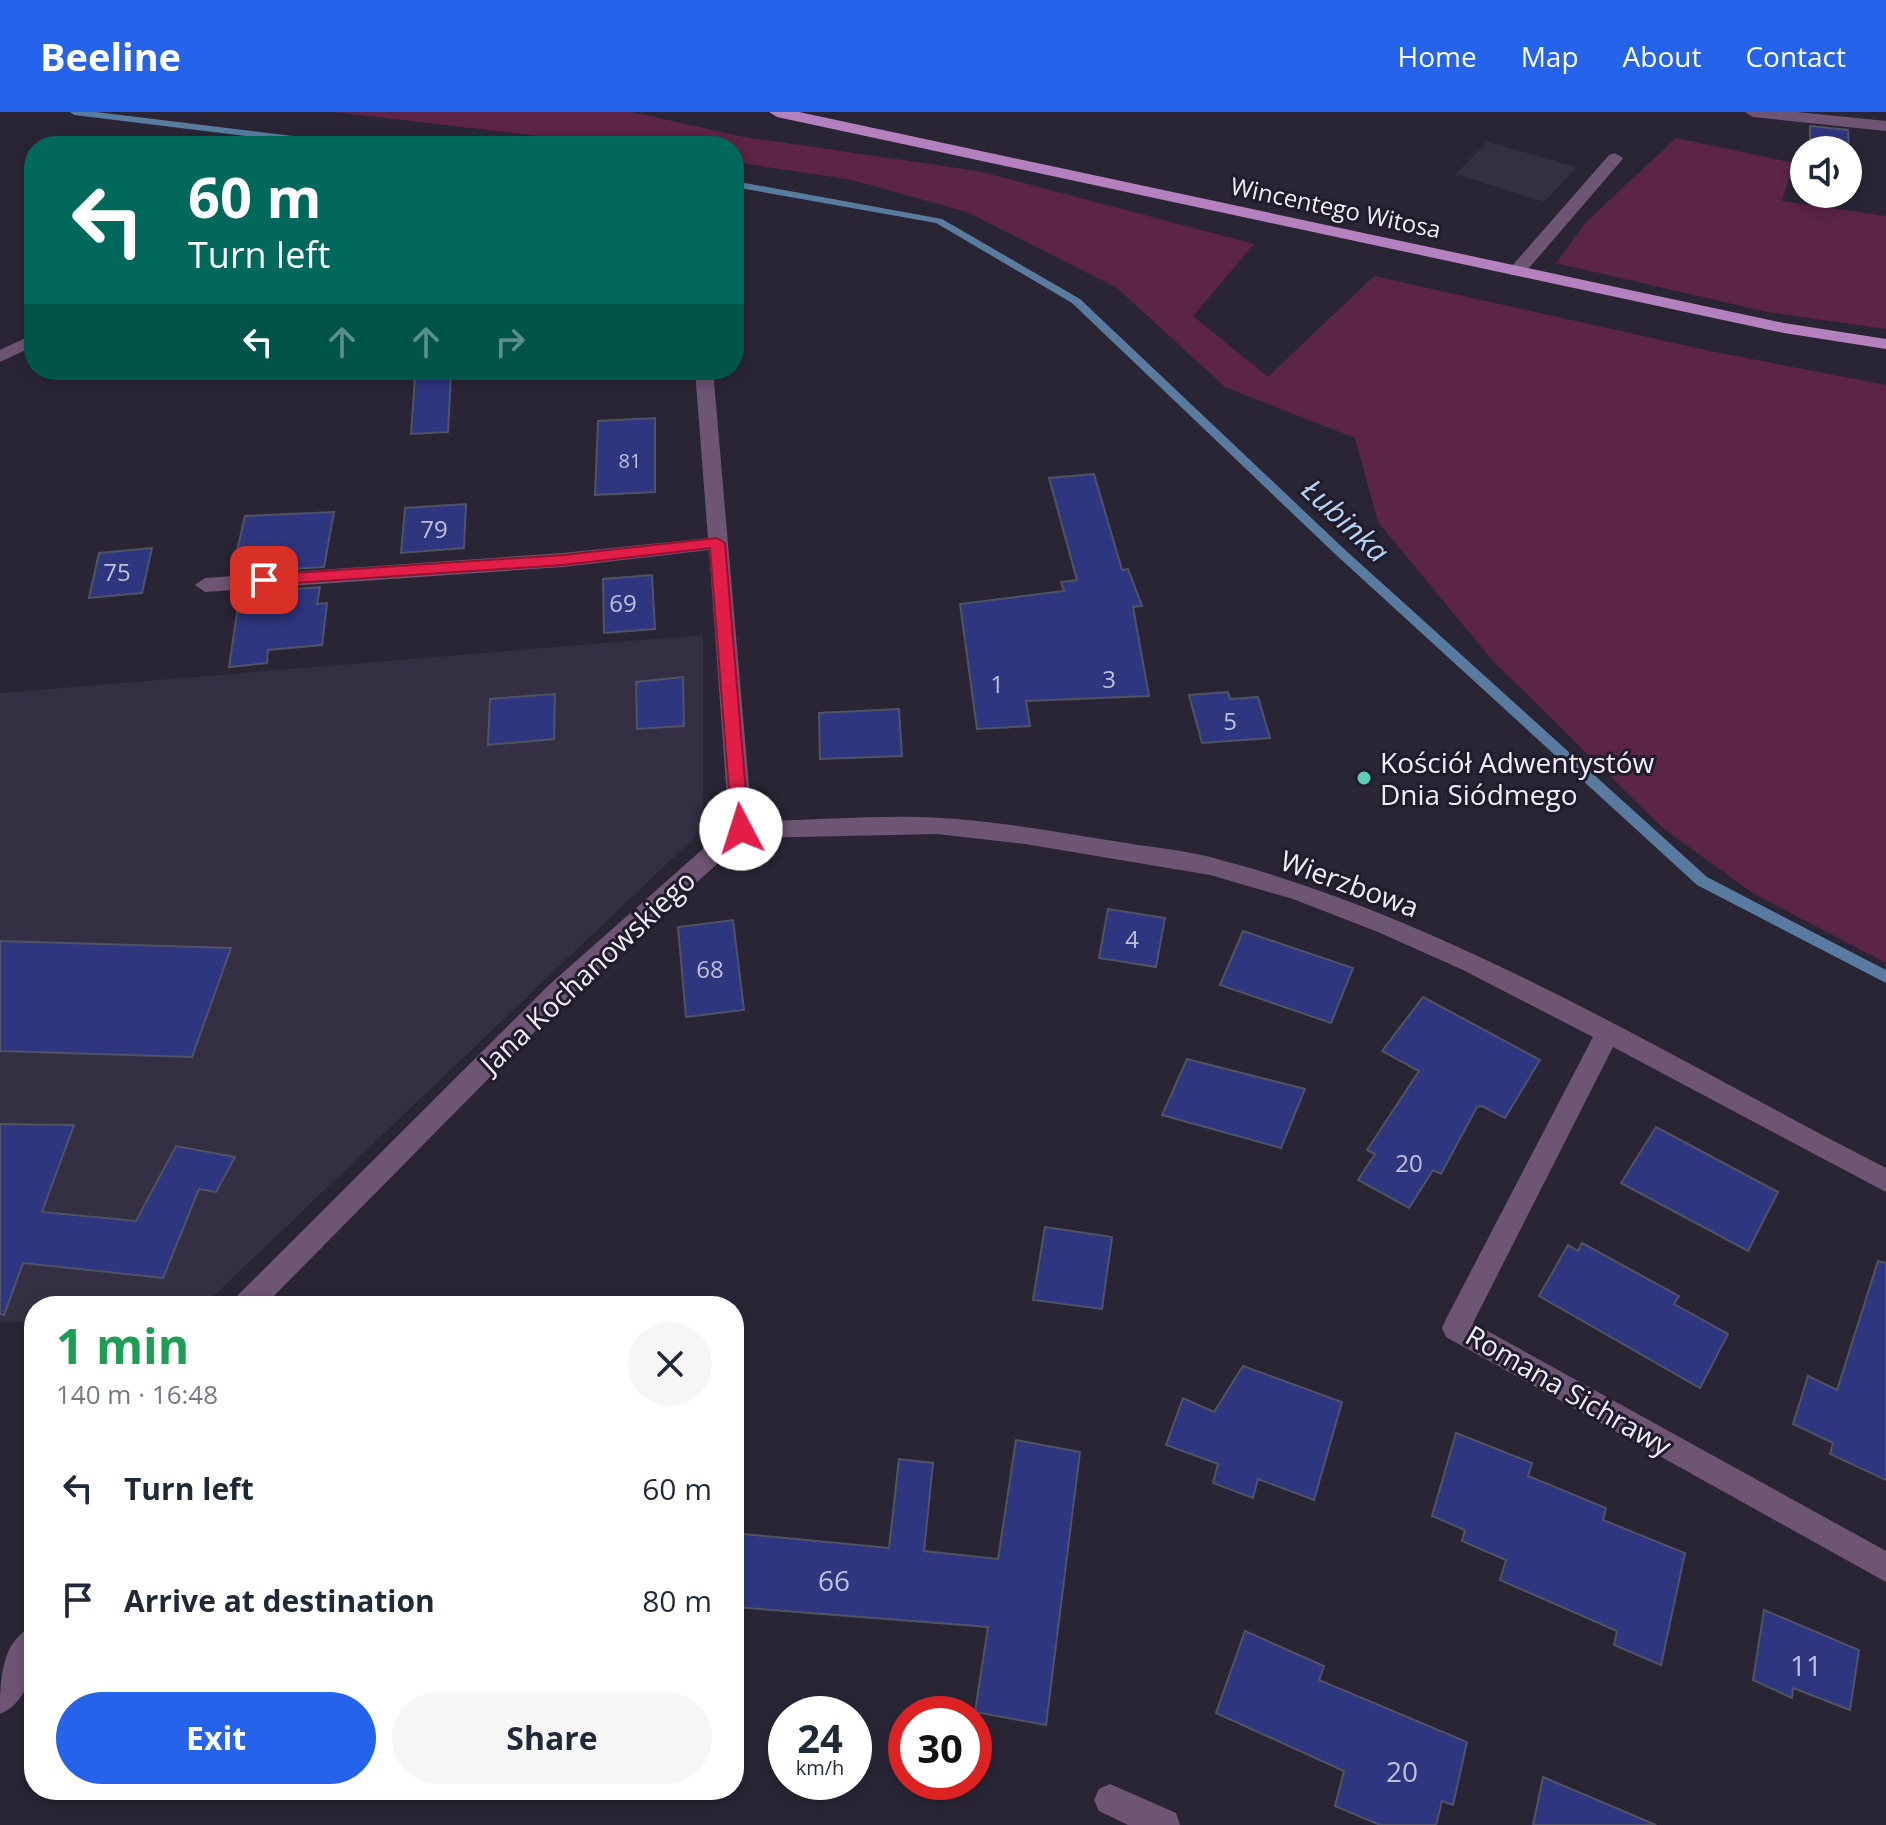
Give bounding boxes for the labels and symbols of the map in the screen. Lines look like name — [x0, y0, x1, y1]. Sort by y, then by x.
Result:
street label: Wincentego Witosa — [1228, 169, 1444, 245]
house number: 81 — [619, 447, 641, 474]
water label: Łubinka — [1293, 469, 1399, 571]
house number: 79 — [420, 512, 448, 545]
pin — [230, 546, 298, 614]
house number: 75 — [103, 555, 131, 588]
house number: 69 — [609, 586, 637, 619]
house number: 3 — [1102, 662, 1116, 695]
house number: 1 — [990, 667, 1004, 700]
house number: 5 — [1223, 704, 1237, 737]
place label: Kościół Adwentystów Dnia Siódmego — [1380, 743, 1655, 813]
marker: Kościół Adwentystów Dnia Siódmego — [1355, 769, 1373, 787]
position arrow — [699, 787, 783, 871]
street label: Wierzbowa — [1276, 840, 1424, 926]
street label: Jana Kochanowskiego — [469, 861, 703, 1083]
house number: 4 — [1125, 922, 1139, 955]
house number: 68 — [696, 952, 724, 985]
house number: 20 — [1395, 1146, 1423, 1179]
street label: Romana Sichrawy — [1459, 1316, 1680, 1465]
house number: 66 — [818, 1561, 850, 1599]
house number: 11 — [1790, 1646, 1822, 1684]
speed limit sign: 30 — [888, 1696, 992, 1800]
house number: 20 — [1386, 1752, 1418, 1790]

